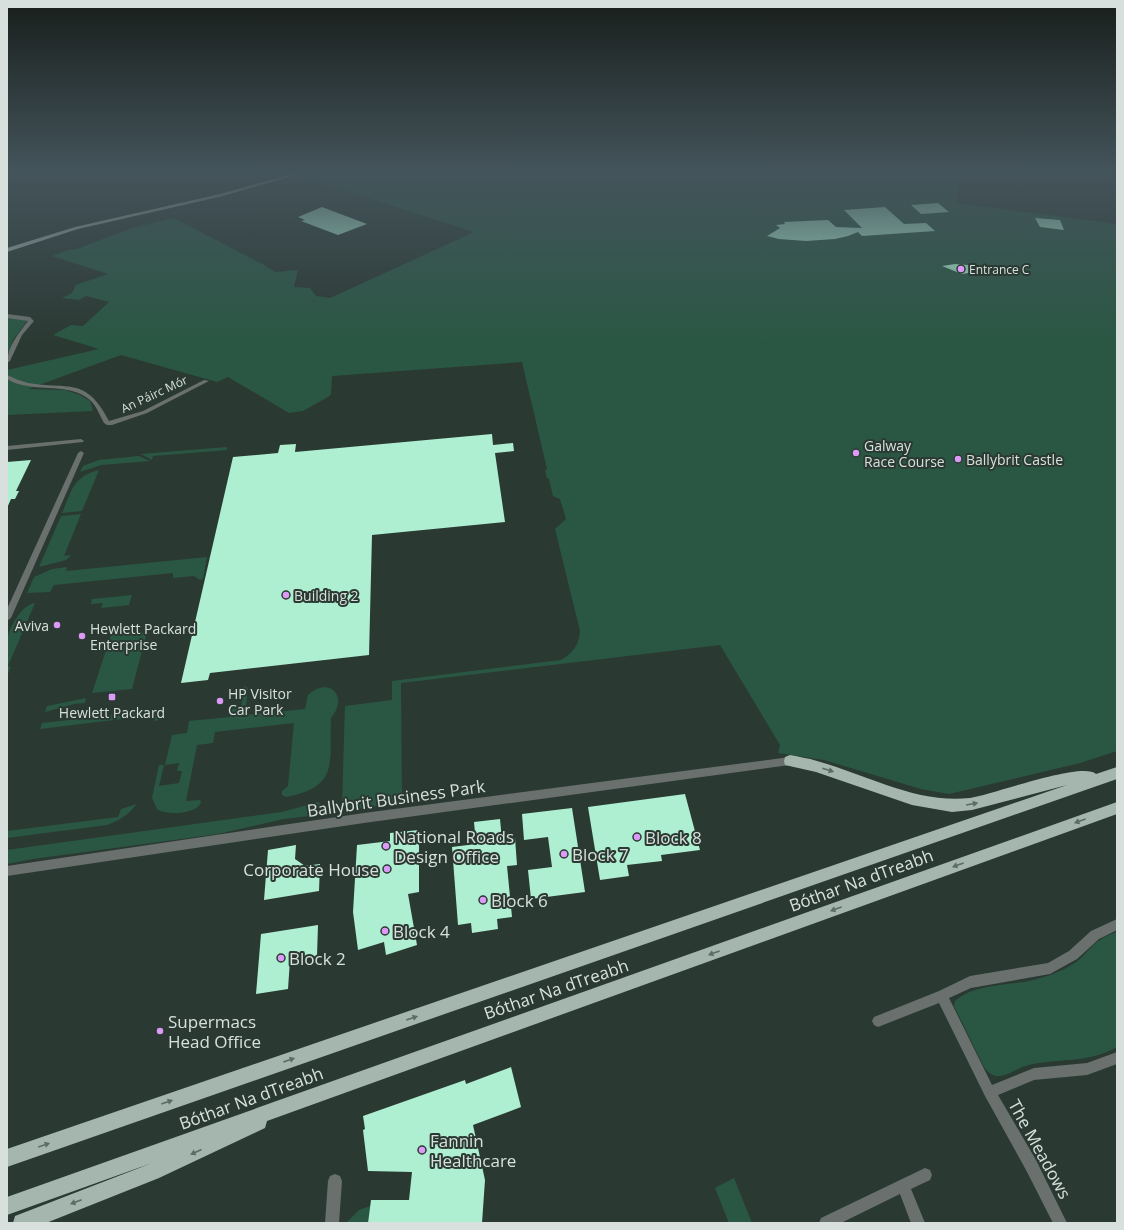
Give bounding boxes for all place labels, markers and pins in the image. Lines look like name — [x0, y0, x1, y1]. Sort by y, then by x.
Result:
place label: Entrance C — [969, 261, 1030, 278]
marker: Entrance C — [956, 264, 966, 274]
place label: Galway Race Course — [864, 436, 945, 471]
marker: Galway Race Course — [851, 448, 861, 458]
place label: Ballybrit Castle — [966, 450, 1063, 469]
marker: Ballybrit Castle — [953, 454, 963, 464]
place label: Building 2 — [294, 586, 359, 605]
marker: Building 2 — [281, 590, 291, 600]
place label: Aviva — [15, 616, 49, 635]
place label: Hewlett Packard Enterprise — [90, 619, 196, 654]
marker: Aviva — [52, 620, 62, 630]
marker: Hewlett Packard Enterprise — [77, 631, 87, 641]
place label: HP Visitor Car Park — [228, 684, 292, 719]
marker: Hewlett Packard — [107, 692, 117, 702]
marker: HP Visitor Car Park — [215, 696, 225, 706]
place label: Hewlett Packard — [59, 703, 165, 722]
place label: National Roads Design Office — [394, 825, 514, 868]
place label: Block 8 — [645, 826, 702, 849]
marker: Block 8 — [632, 832, 642, 842]
marker: National Roads Design Office — [381, 841, 391, 851]
place label: Block 7 — [572, 843, 629, 866]
marker: Block 7 — [559, 849, 569, 859]
place label: Corporate House — [243, 858, 379, 881]
marker: Corporate House — [382, 864, 392, 874]
place label: Block 6 — [491, 889, 548, 912]
marker: Block 6 — [478, 895, 488, 905]
place label: Block 4 — [393, 920, 450, 943]
marker: Block 4 — [380, 926, 390, 936]
place label: Block 2 — [289, 947, 346, 970]
marker: Block 2 — [276, 953, 286, 963]
place label: Supermacs Head Office — [168, 1010, 261, 1053]
marker: Supermacs Head Office — [155, 1026, 165, 1036]
place label: Fannin Healthcare — [430, 1129, 516, 1172]
marker: Fannin Healthcare — [417, 1145, 427, 1155]

